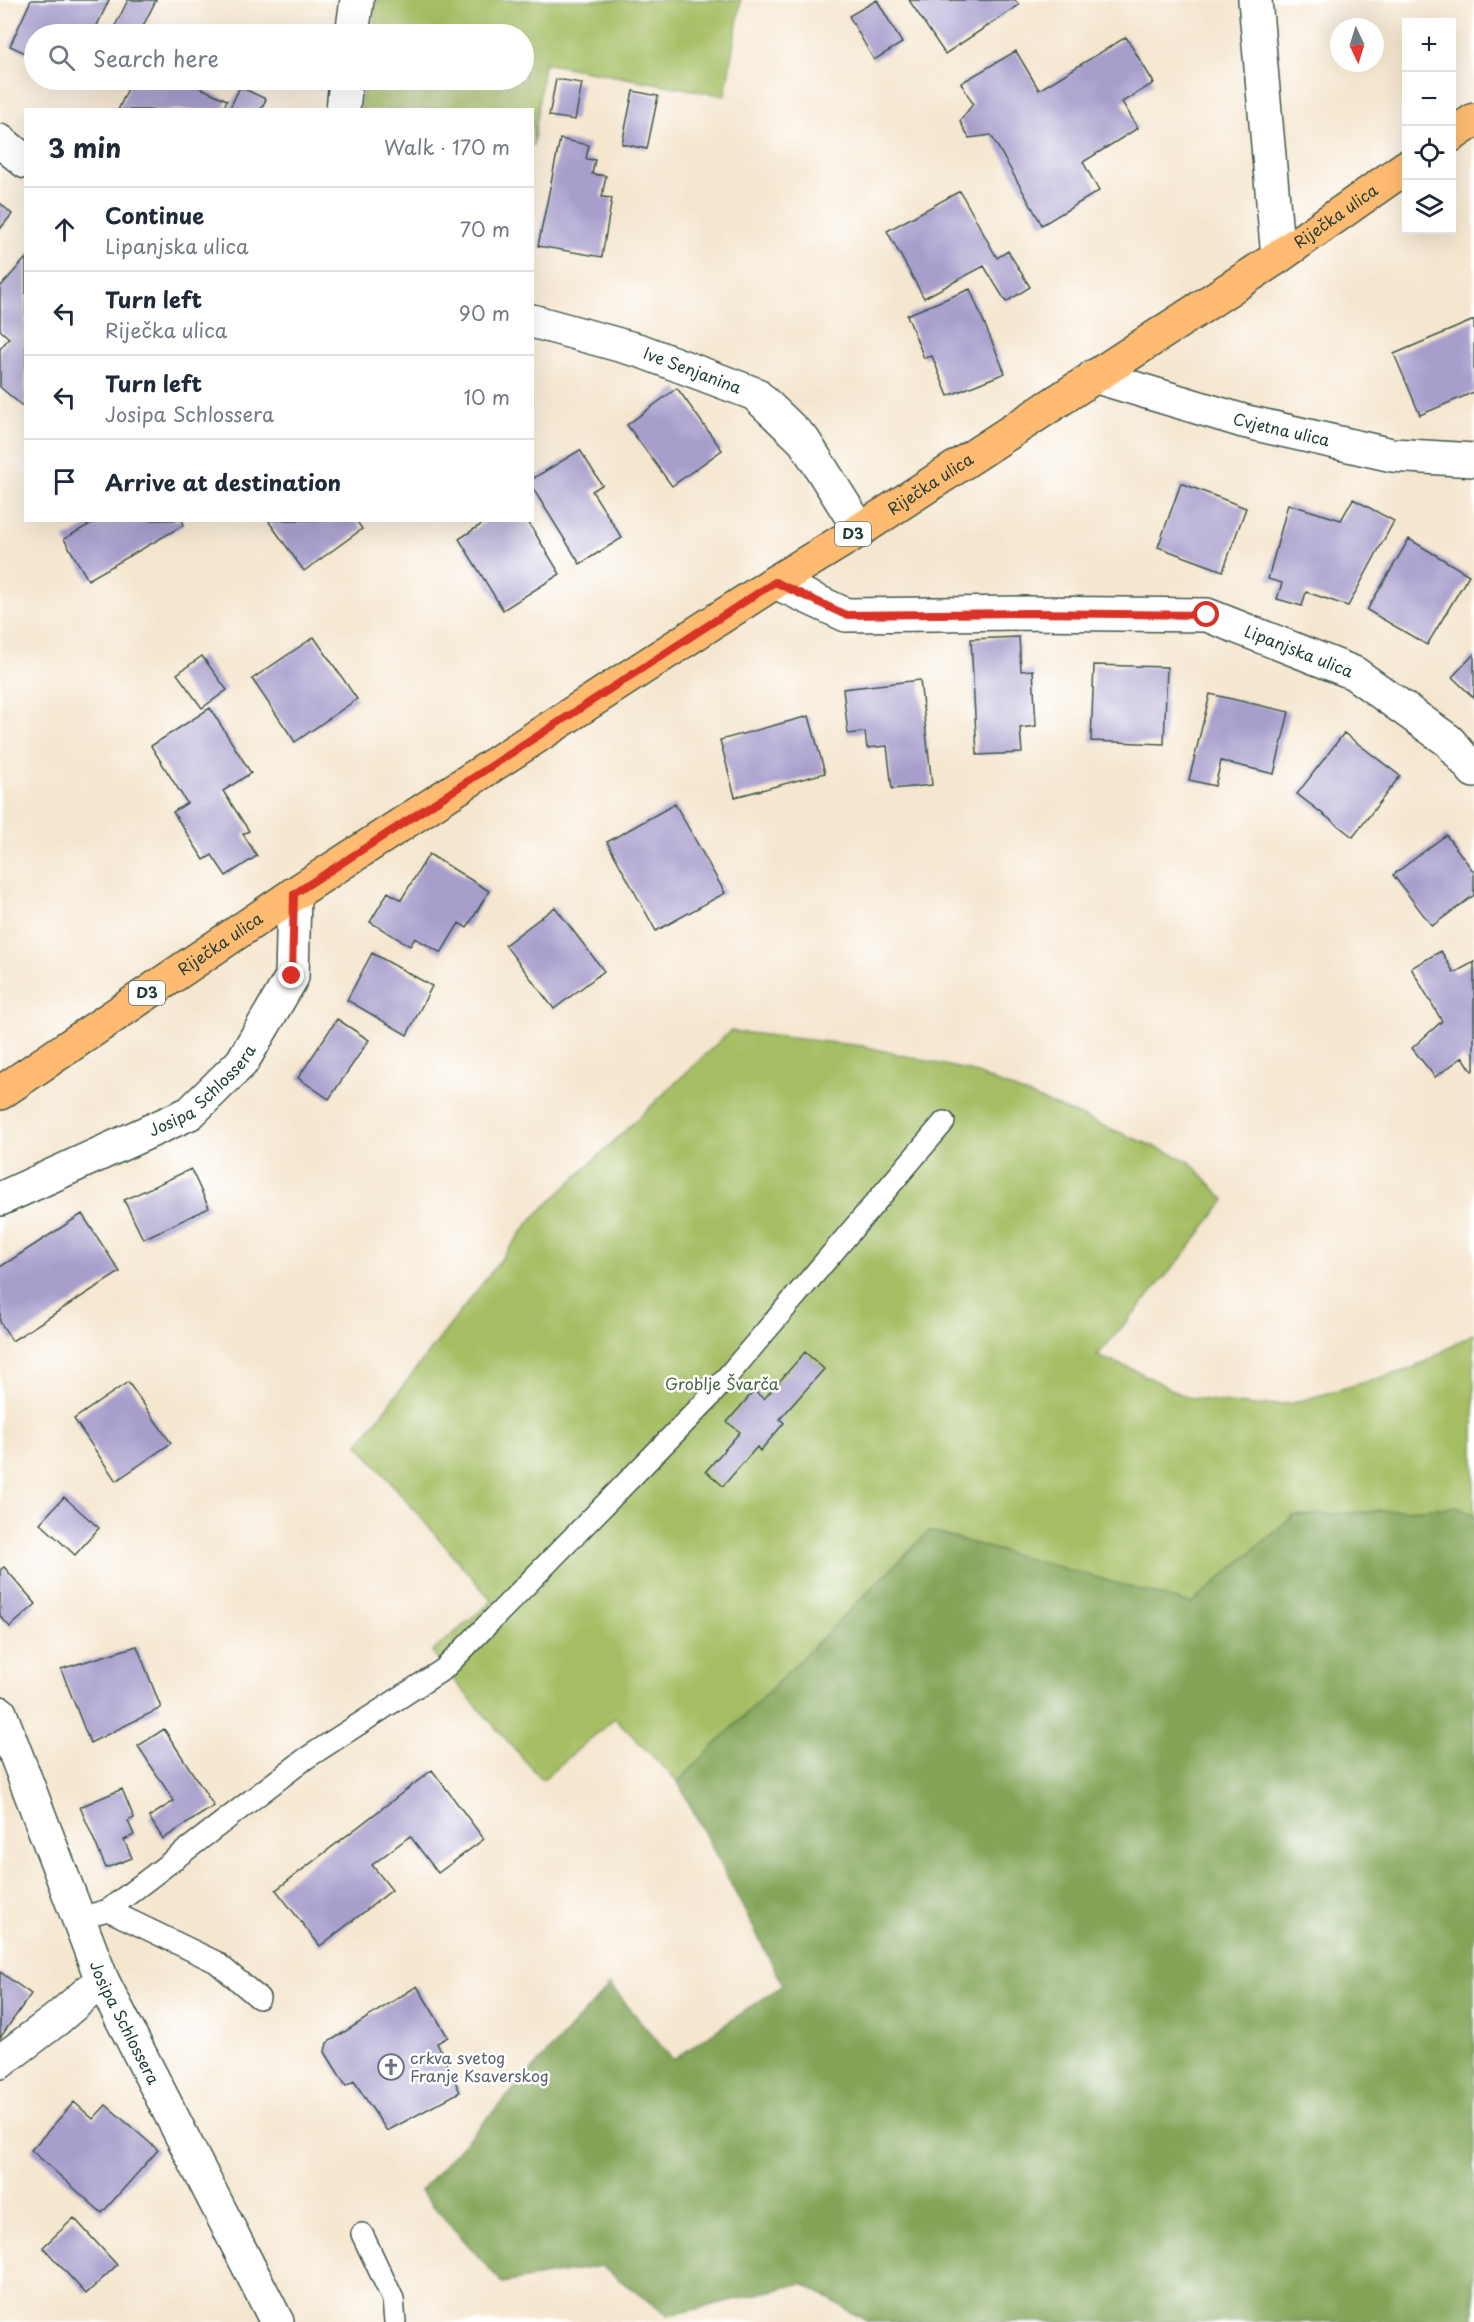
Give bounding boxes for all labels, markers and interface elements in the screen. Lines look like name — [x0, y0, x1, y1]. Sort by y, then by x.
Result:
north arrow — [1330, 18, 1384, 72]
map controls — [1402, 18, 1456, 234]
button: + — [1402, 18, 1456, 72]
search box — [24, 24, 534, 90]
icon: search — [45, 41, 78, 74]
text: Search here — [93, 41, 219, 74]
button: − — [1402, 72, 1456, 126]
button: locate — [1402, 126, 1456, 180]
text: 3 min — [48, 128, 121, 167]
text: Walk · 170 m — [384, 132, 510, 162]
street label: Riječka ulica — [1288, 178, 1382, 253]
button: layers — [1402, 180, 1456, 234]
text: Continue — [105, 198, 204, 231]
icon: ahead — [48, 213, 81, 246]
text: 70 m — [460, 214, 510, 244]
text: Lipanjska ulica — [105, 231, 249, 261]
text: Turn left — [105, 282, 202, 315]
icon: left — [48, 297, 81, 330]
text: 90 m — [459, 298, 510, 328]
text: Riječka ulica — [105, 315, 227, 345]
street label: Ive Senjanina — [640, 340, 745, 399]
text: Turn left — [105, 366, 202, 399]
icon: left — [48, 381, 81, 414]
text: 10 m — [463, 382, 510, 412]
text: Josipa Schlossera — [105, 399, 274, 429]
street label: Cvjetna ulica — [1230, 406, 1332, 451]
street label: Riječka ulica — [882, 446, 977, 520]
icon: arrive — [48, 465, 81, 498]
text: Arrive at destination — [105, 465, 341, 498]
road number: D3 — [835, 522, 871, 546]
route start — [1193, 601, 1219, 627]
street label: Lipanjska ulica — [1241, 618, 1357, 683]
street label: Riječka ulica — [172, 906, 267, 980]
route end — [278, 962, 304, 988]
road number: D3 — [129, 981, 165, 1005]
street label: Josipa Schlossera — [144, 1039, 261, 1141]
park label: Groblje Švarča — [665, 1371, 779, 1395]
street label: Josipa Schlossera — [85, 1957, 166, 2088]
place label: crkva svetog Franje Ksaverskog — [410, 2045, 549, 2087]
church icon: crkva svetog Franje Ksaverskog — [376, 2052, 406, 2082]

